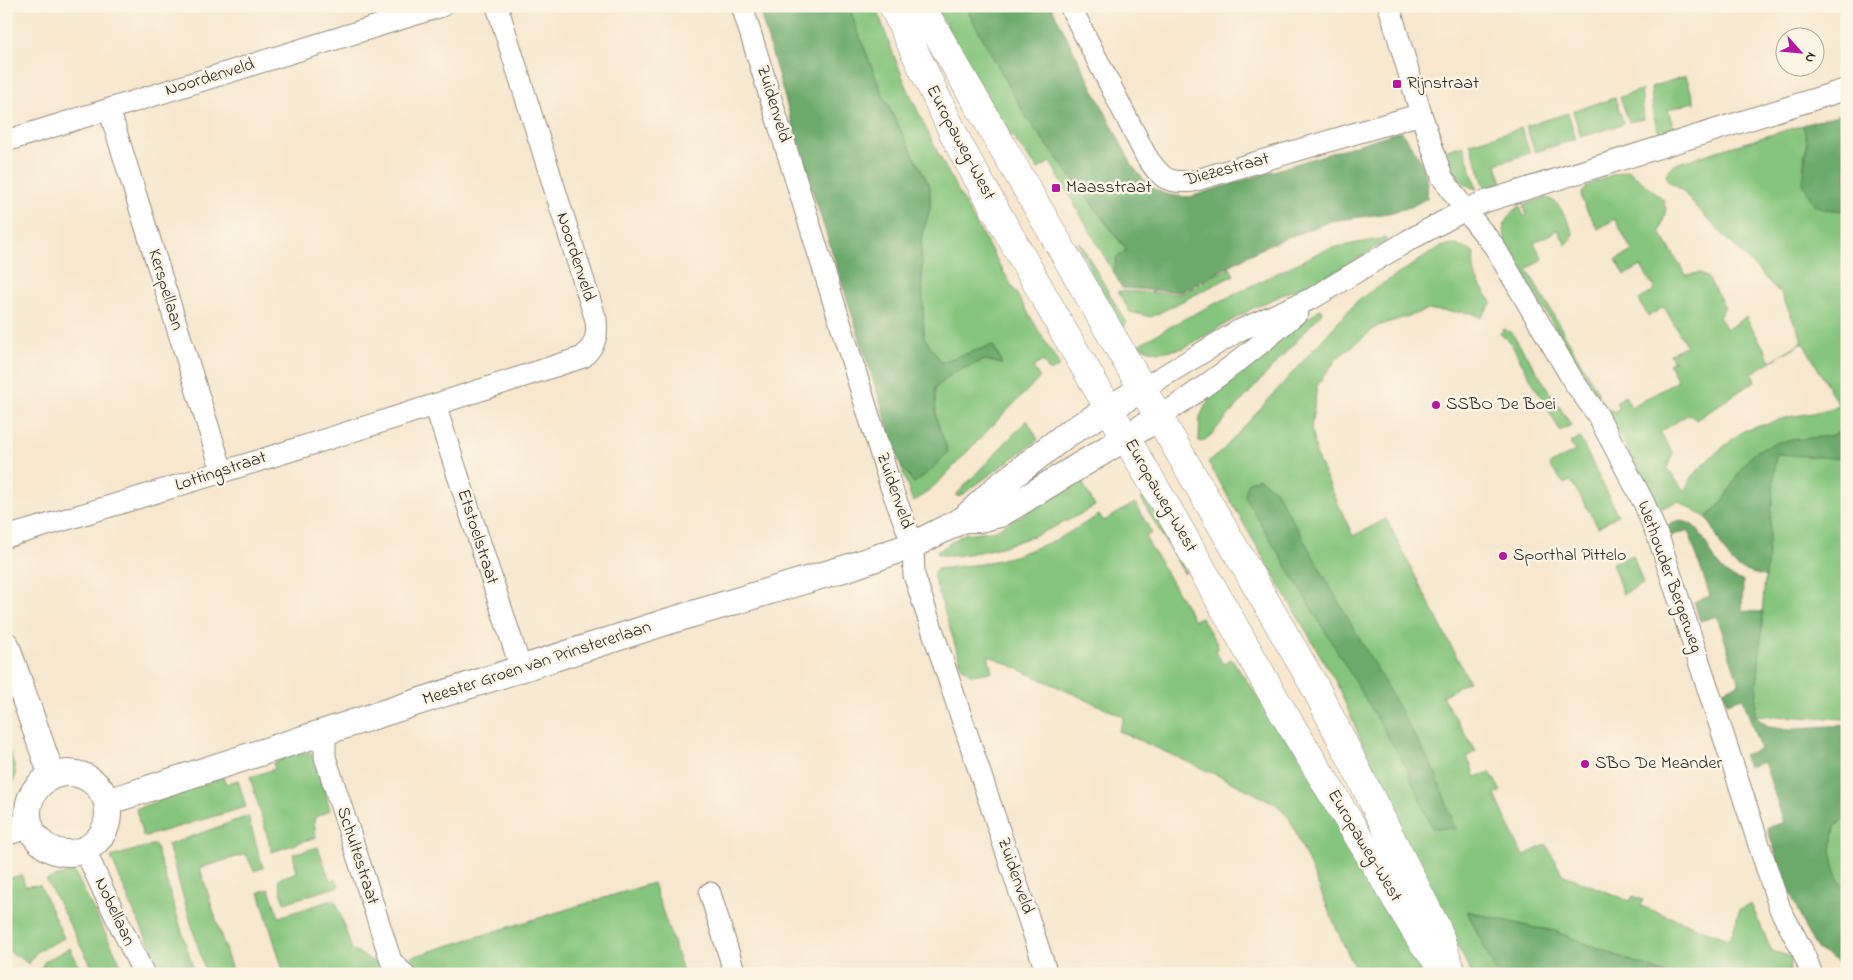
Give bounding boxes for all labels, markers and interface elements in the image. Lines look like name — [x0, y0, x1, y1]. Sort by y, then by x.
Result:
north arrow — [1776, 28, 1826, 78]
text: N — [1799, 48, 1822, 66]
street label: Noordenveld — [162, 52, 258, 104]
street label: Zuidenveld — [749, 62, 797, 146]
place label: Rijnstraat — [1407, 71, 1479, 97]
marker: Rijnstraat — [1391, 78, 1403, 90]
street label: Europaweg-West — [918, 81, 1001, 206]
street label: Diezestraat — [1181, 146, 1272, 194]
place label: Maasstraat — [1066, 175, 1152, 201]
marker: Maasstraat — [1050, 182, 1062, 194]
street label: Noordenveld — [548, 209, 602, 305]
street label: Kerspellaan — [140, 246, 190, 334]
place label: SSBO De Boei — [1446, 392, 1556, 418]
marker: SSBO De Boei — [1430, 399, 1442, 411]
street label: Europaweg-West — [1116, 434, 1203, 558]
street label: Lottingstraat — [172, 445, 270, 500]
street label: Zuidenveld — [869, 449, 919, 533]
street label: Etstoelstraat — [449, 486, 505, 588]
street label: Wethouder Bergerweg — [1628, 497, 1709, 657]
place label: Sporthal Pittelo — [1513, 543, 1626, 569]
marker: Sporthal Pittelo — [1497, 550, 1509, 562]
street label: Meester Groen van Prinstererlaan — [419, 615, 655, 713]
place label: SBO De Meander — [1595, 751, 1723, 777]
marker: SBO De Meander — [1579, 758, 1591, 770]
street label: Europaweg-West — [1319, 785, 1408, 908]
street label: Schultestraat — [329, 804, 385, 908]
street label: Zuidenveld — [990, 834, 1040, 918]
street label: Nobellaan — [87, 873, 141, 951]

